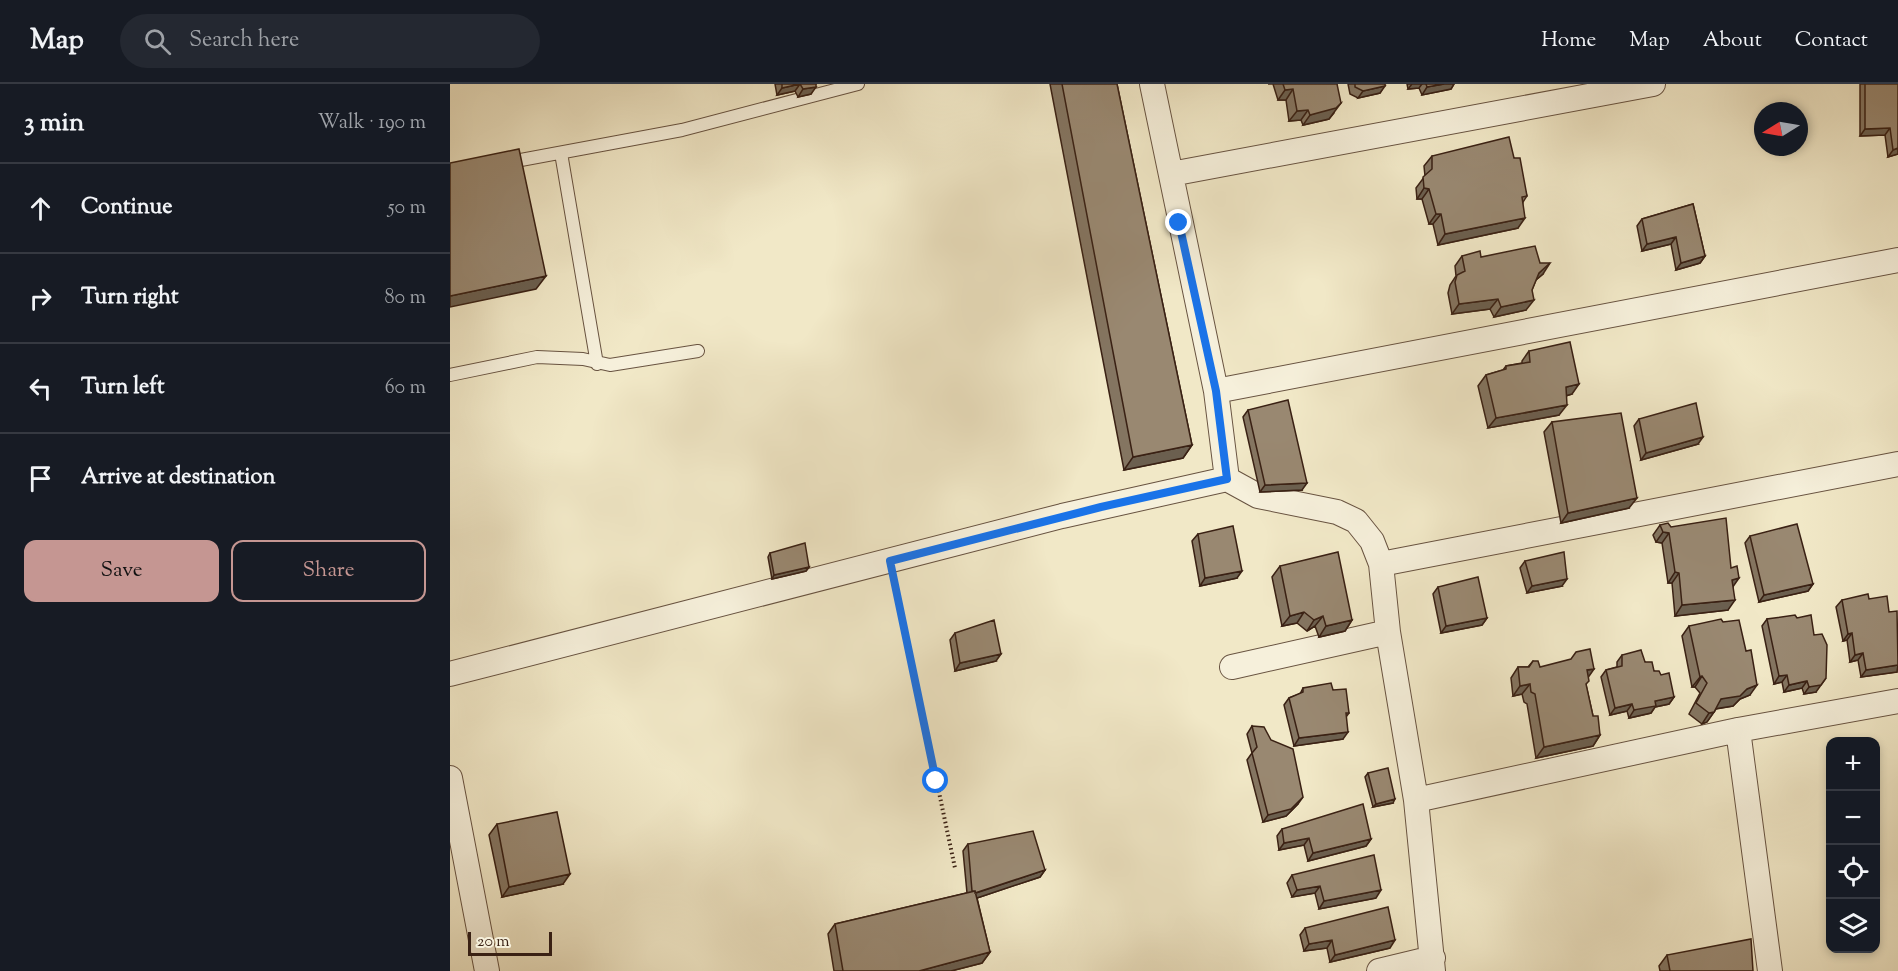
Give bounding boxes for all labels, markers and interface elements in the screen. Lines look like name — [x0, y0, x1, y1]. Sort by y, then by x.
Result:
search box — [120, 14, 540, 68]
text: Map — [30, 21, 84, 61]
icon: search — [141, 25, 174, 58]
text: Search here — [189, 25, 299, 57]
text: Home — [1541, 26, 1596, 56]
text: Map — [1629, 26, 1670, 56]
text: About — [1703, 26, 1762, 56]
text: Contact — [1795, 26, 1868, 56]
north arrow — [1754, 102, 1808, 156]
text: 3 min — [24, 105, 84, 142]
text: Walk · 190 m — [318, 109, 426, 138]
icon: ahead — [24, 192, 57, 225]
text: Continue — [81, 192, 172, 224]
text: 50 m — [388, 194, 426, 223]
route end — [1165, 209, 1191, 235]
icon: right — [24, 282, 57, 315]
text: Turn right — [81, 282, 178, 314]
text: 80 m — [385, 284, 426, 313]
icon: left — [24, 372, 57, 405]
text: Turn left — [81, 372, 164, 404]
text: 60 m — [385, 374, 426, 403]
icon: arrive — [24, 462, 57, 495]
text: Arrive at destination — [81, 462, 276, 494]
button: Save — [24, 540, 219, 602]
button: Share — [231, 540, 426, 602]
map controls — [1826, 737, 1880, 953]
button: + — [1826, 737, 1880, 791]
route start — [922, 767, 948, 793]
button: − — [1826, 791, 1880, 845]
button: locate — [1826, 845, 1880, 899]
button: layers — [1826, 899, 1880, 953]
scale bar — [468, 929, 552, 956]
text: 20 m — [477, 931, 510, 954]

